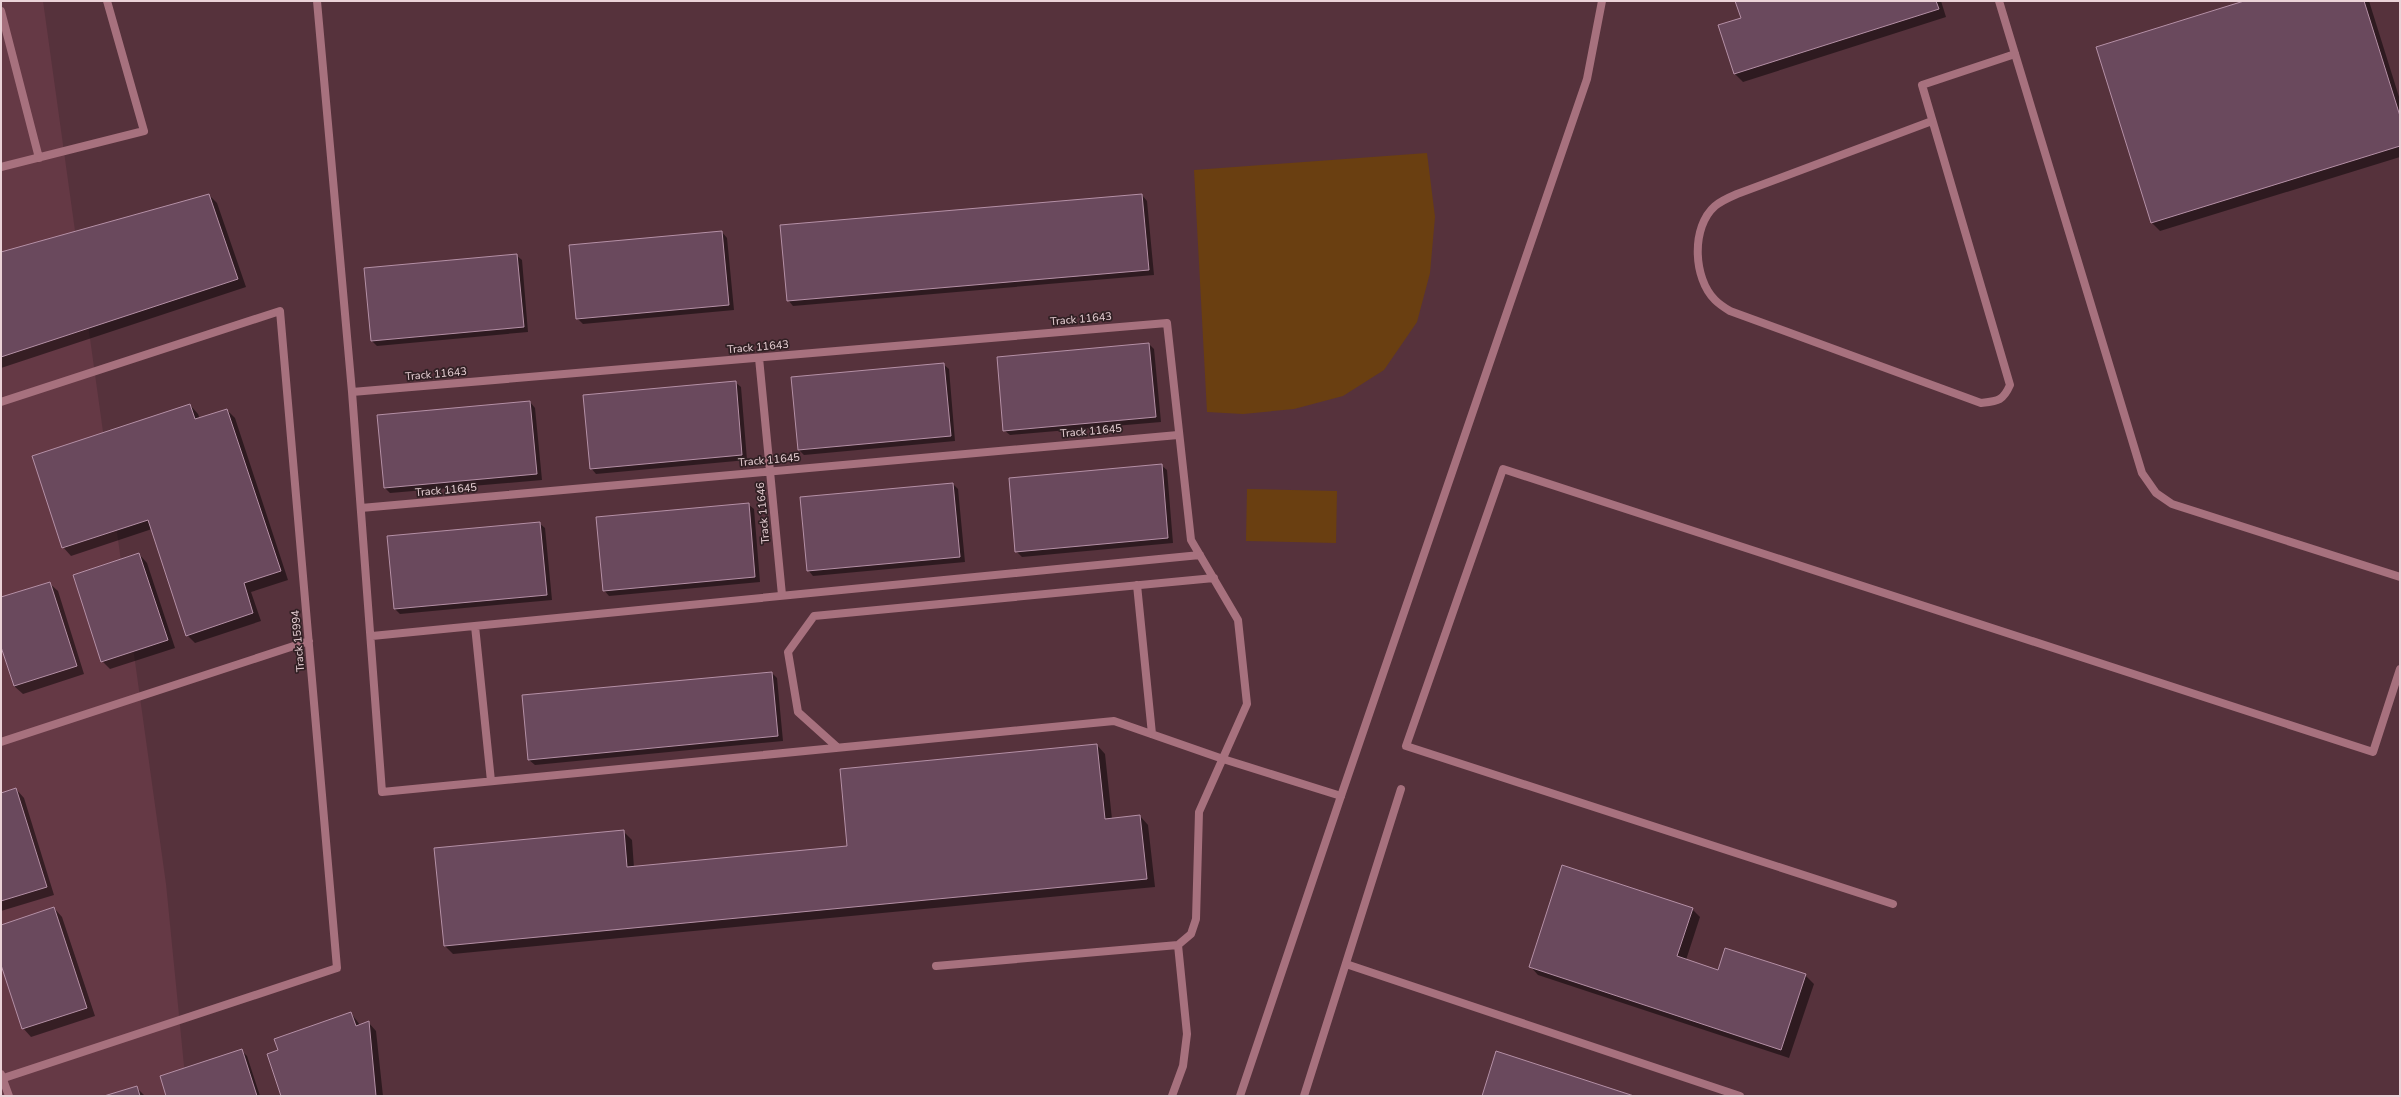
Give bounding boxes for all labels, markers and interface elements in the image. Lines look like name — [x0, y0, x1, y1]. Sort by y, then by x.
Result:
street label: Track 11643 — [1050, 309, 1112, 329]
street label: Track 11643 — [727, 337, 789, 357]
street label: Track 11643 — [405, 364, 467, 384]
street label: Track 11645 — [1060, 421, 1123, 441]
street label: Track 11645 — [738, 450, 801, 470]
street label: Track 11645 — [415, 480, 478, 500]
street label: Track 11646 — [753, 481, 773, 544]
street label: Track 15994 — [288, 609, 308, 672]

